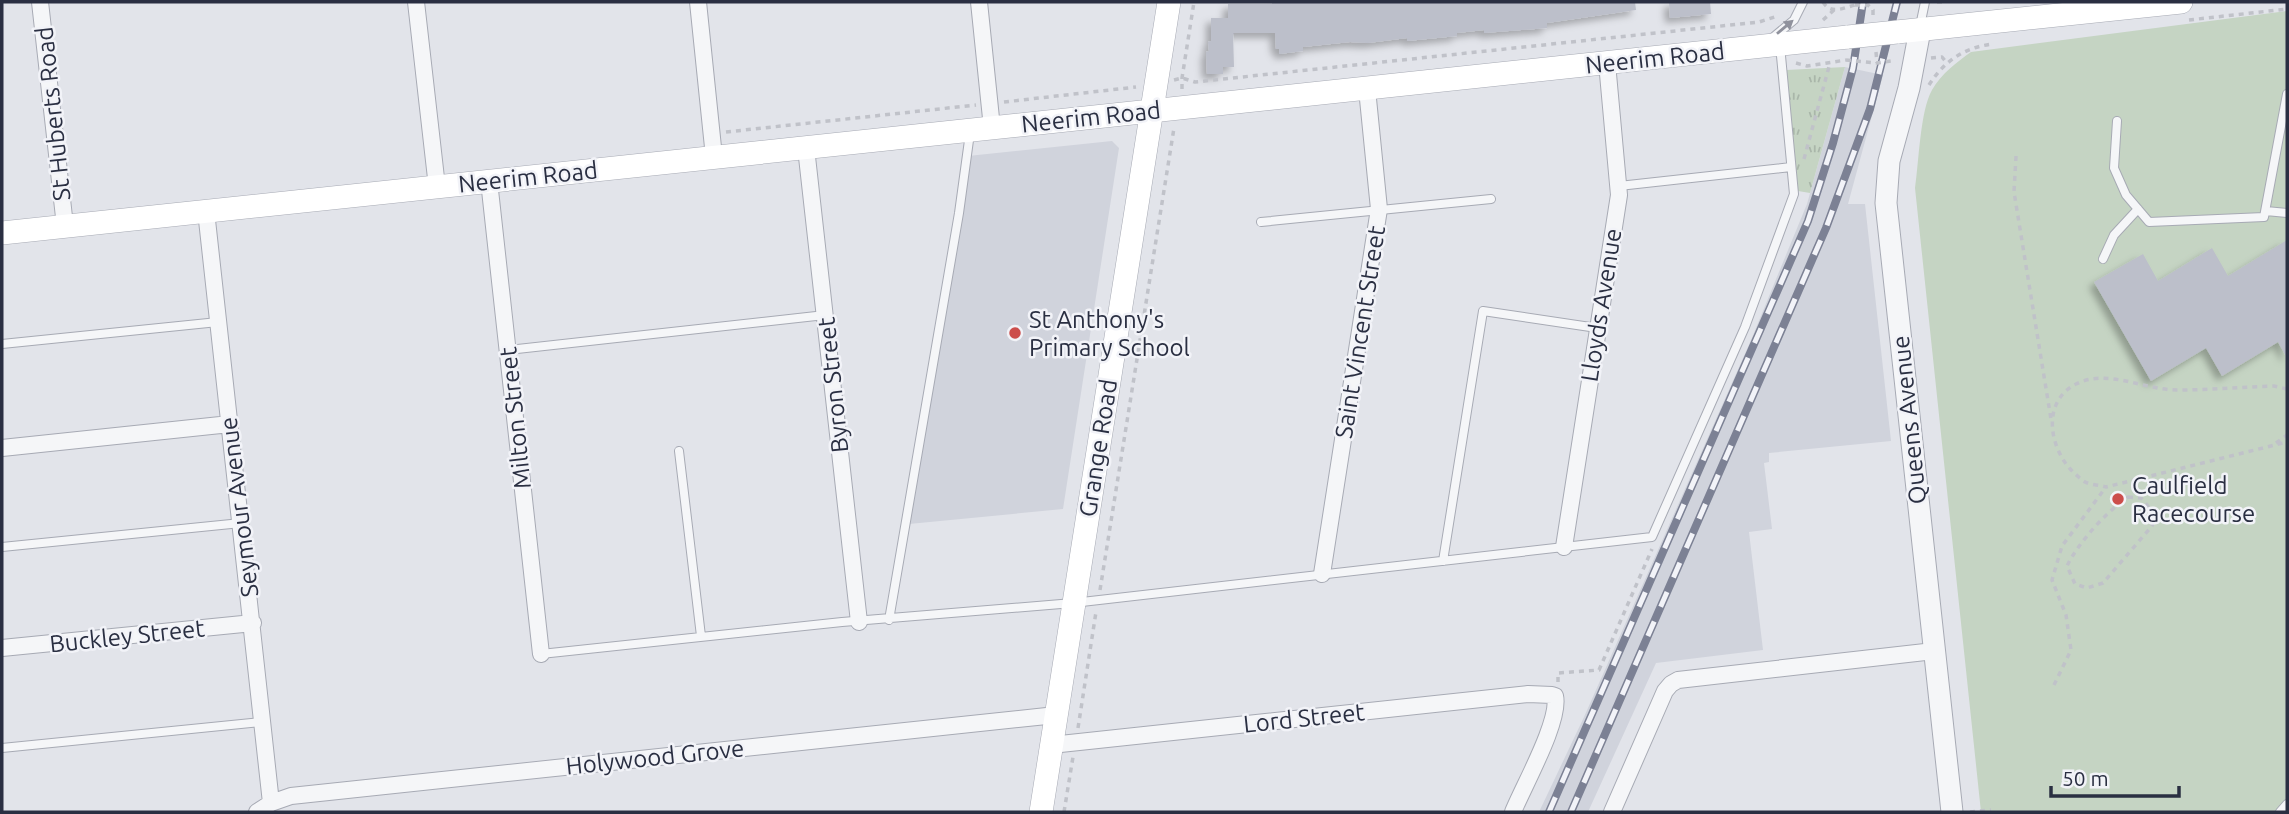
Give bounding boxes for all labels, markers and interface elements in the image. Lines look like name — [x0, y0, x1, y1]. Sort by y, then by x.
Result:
one-way arrow — [1777, 20, 1794, 35]
street label: St Huberts Road — [30, 26, 76, 202]
street label: Neerim Road — [1584, 37, 1726, 79]
street label: Neerim Road — [1020, 96, 1162, 138]
street label: Neerim Road — [457, 156, 599, 198]
street label: Saint Vincent Street — [1330, 223, 1390, 440]
street label: Lloyds Avenue — [1576, 226, 1626, 384]
place label: St Anthony's Primary School — [1029, 306, 1190, 361]
street label: Byron Street — [812, 315, 854, 454]
marker: St Anthony's Primary School — [1007, 325, 1023, 341]
street label: Queens Avenue — [1887, 334, 1931, 506]
street label: Milton Street — [494, 345, 536, 490]
street label: Grange Road — [1074, 377, 1122, 519]
street label: Seymour Avenue — [215, 415, 263, 599]
place label: Caulfield Racecourse — [2132, 472, 2255, 527]
marker: Caulfield Racecourse — [2110, 491, 2126, 507]
street label: Buckley Street — [48, 614, 206, 658]
street label: Lord Street — [1242, 698, 1367, 738]
street label: Holywood Grove — [565, 734, 745, 780]
scale bar — [2051, 754, 2179, 798]
text: 50 m — [2062, 766, 2109, 790]

